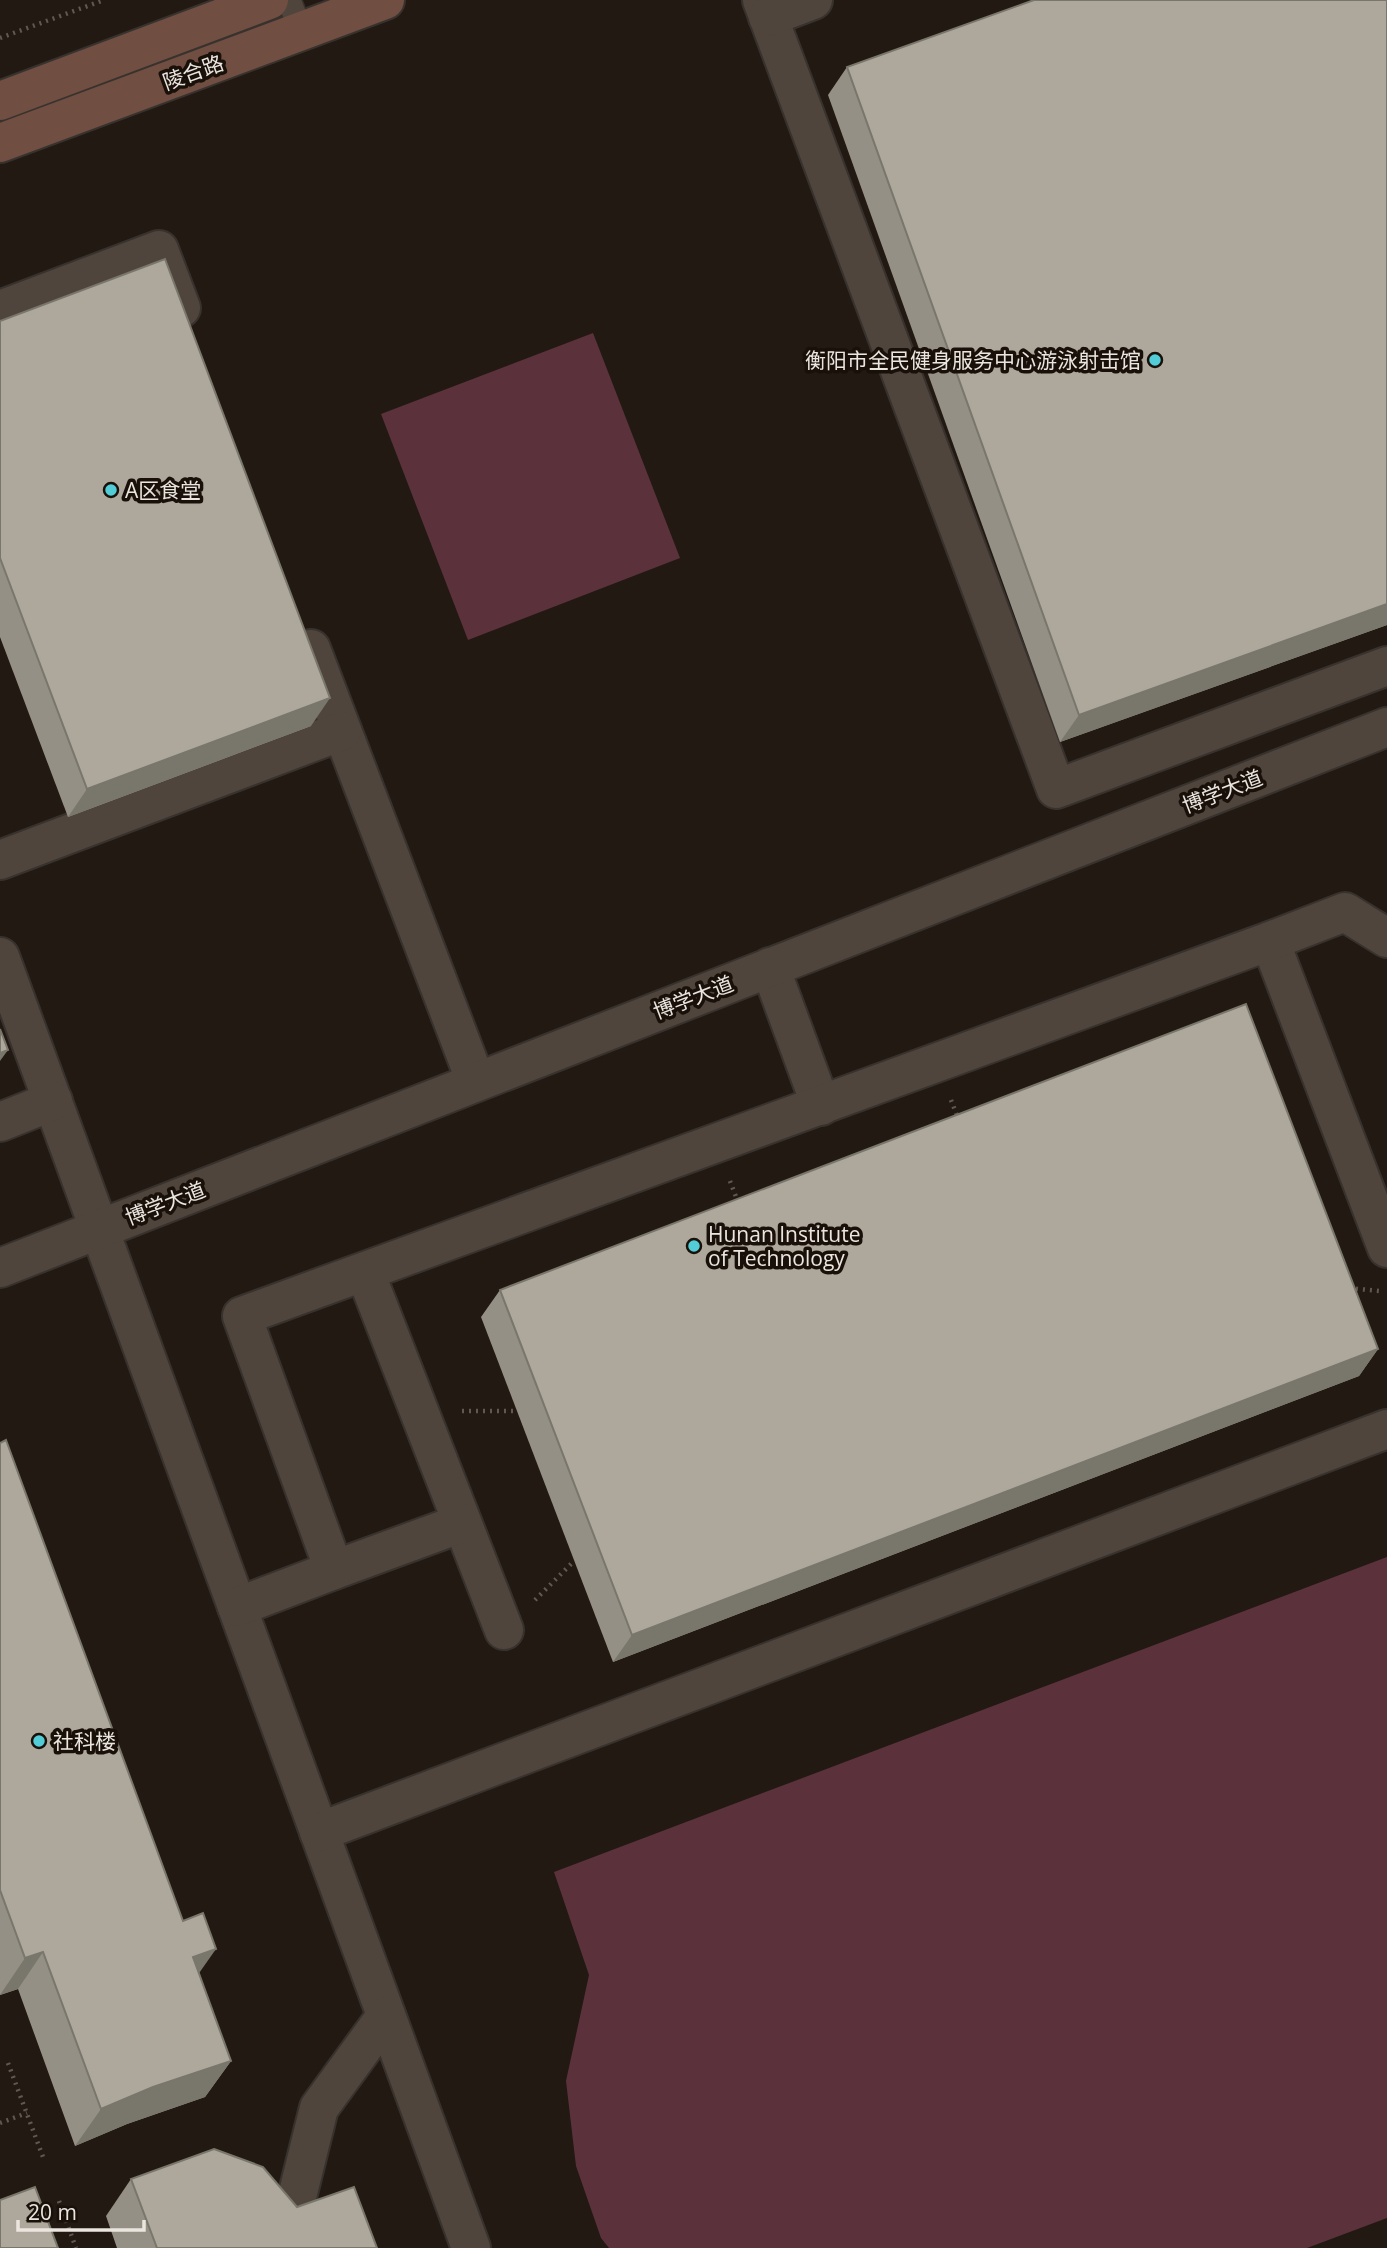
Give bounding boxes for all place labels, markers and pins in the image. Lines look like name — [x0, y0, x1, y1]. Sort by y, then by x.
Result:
place label: 衡阳市全民健身服务中心游泳射击馆 — [805, 346, 1141, 374]
marker: 衡阳市全民健身服务中心游泳射击馆 — [1147, 352, 1163, 368]
place label: A区食堂 — [125, 476, 201, 504]
marker: A区食堂 — [103, 482, 119, 498]
place label: Hunan Institute of Technology — [708, 1220, 860, 1272]
marker: Hunan Institute of Technology — [686, 1238, 702, 1254]
place label: 社科楼 — [53, 1727, 116, 1755]
marker: 社科楼 — [31, 1733, 47, 1749]

